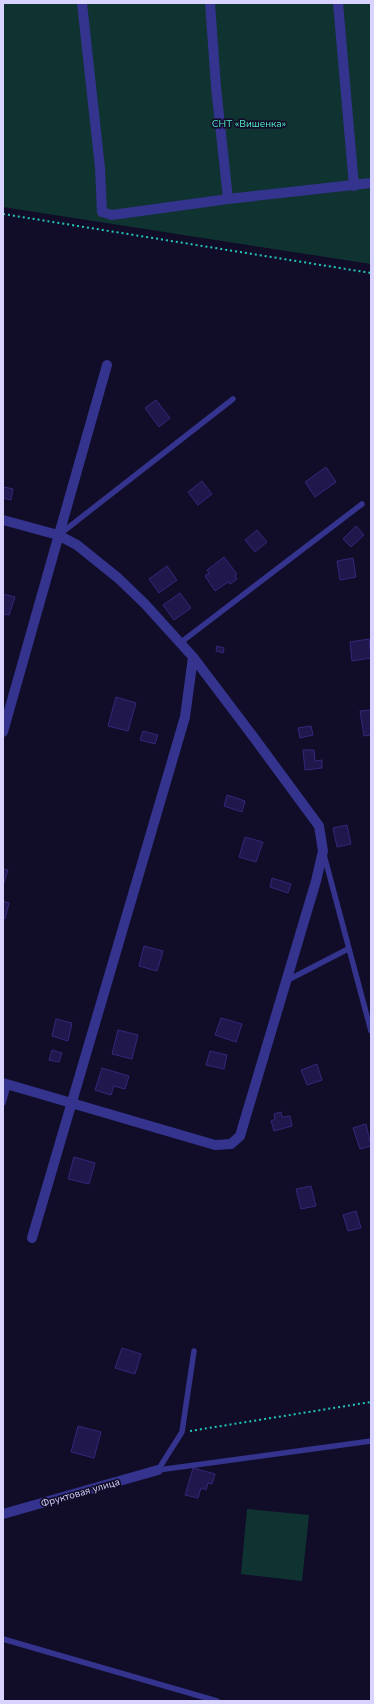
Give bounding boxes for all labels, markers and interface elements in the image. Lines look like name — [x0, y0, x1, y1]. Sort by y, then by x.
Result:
park label: СНТ «Вишенка» — [212, 117, 286, 131]
street label: Фруктовая улица — [39, 1475, 121, 1511]

